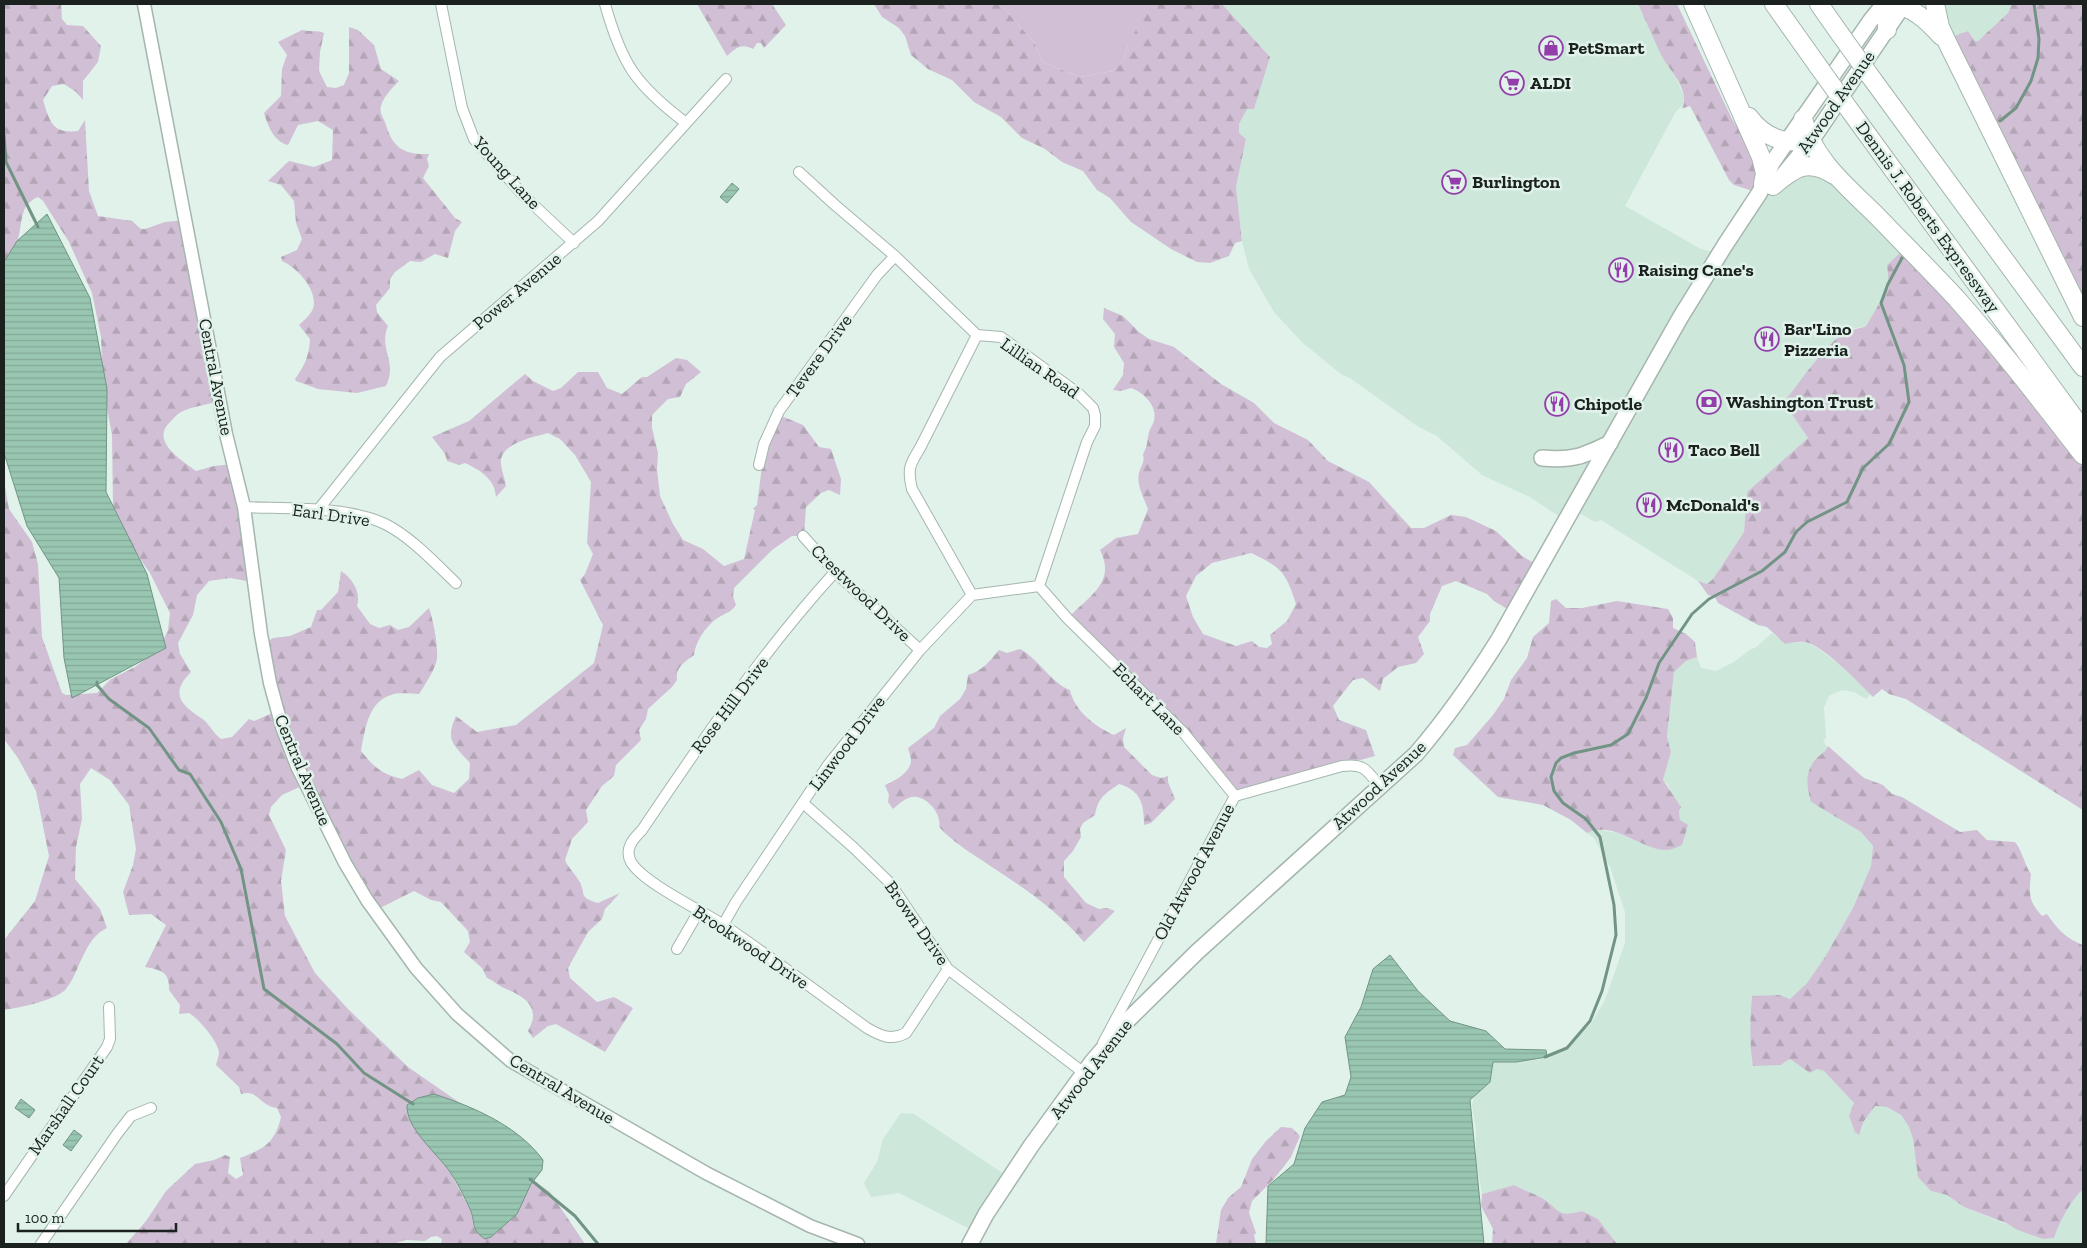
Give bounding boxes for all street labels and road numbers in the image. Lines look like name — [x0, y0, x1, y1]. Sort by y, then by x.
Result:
street label: Atwood Avenue — [1792, 46, 1880, 158]
street label: Dennis J. Roberts Expressway — [1851, 117, 2005, 318]
street label: Young Lane — [468, 131, 545, 214]
street label: Power Avenue — [468, 248, 566, 334]
street label: Tevere Drive — [781, 310, 857, 402]
street label: Central Avenue — [194, 317, 238, 437]
street label: Lillian Road — [996, 333, 1084, 403]
street label: Earl Drive — [291, 499, 371, 531]
street label: Crestwood Drive — [806, 540, 916, 646]
street label: Rose Hill Drive — [687, 652, 773, 758]
street label: Echart Lane — [1108, 658, 1190, 740]
street label: Linwood Drive — [804, 691, 890, 795]
street label: Central Avenue — [270, 711, 336, 829]
street label: Atwood Avenue — [1327, 736, 1431, 834]
street label: Old Atwood Avenue — [1149, 800, 1239, 944]
street label: Brown Drive — [880, 877, 954, 969]
street label: Brookwood Drive — [689, 900, 813, 994]
street label: Atwood Avenue — [1045, 1015, 1137, 1123]
street label: Central Avenue — [505, 1049, 619, 1129]
street label: Marshall Court — [23, 1050, 109, 1159]

